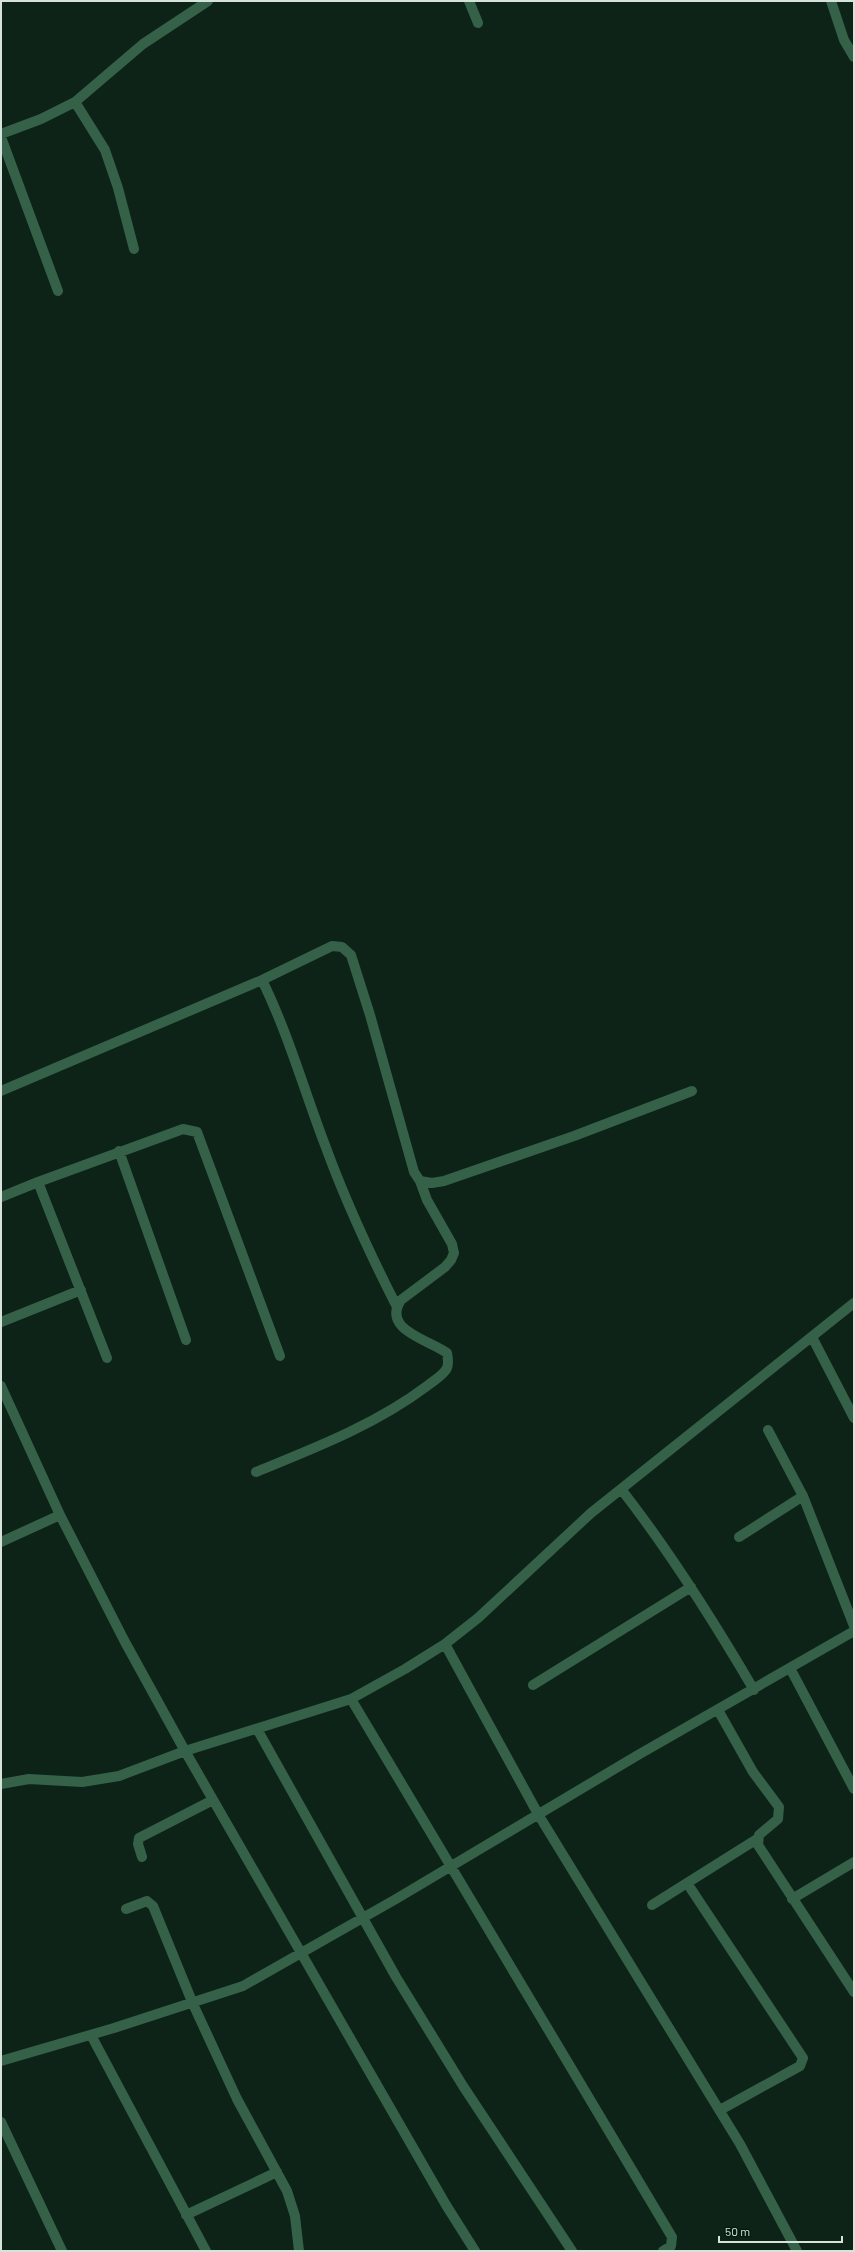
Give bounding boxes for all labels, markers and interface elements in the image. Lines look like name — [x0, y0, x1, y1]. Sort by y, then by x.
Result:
scale bar — [719, 2218, 842, 2244]
text: 50 m — [725, 2224, 750, 2238]

